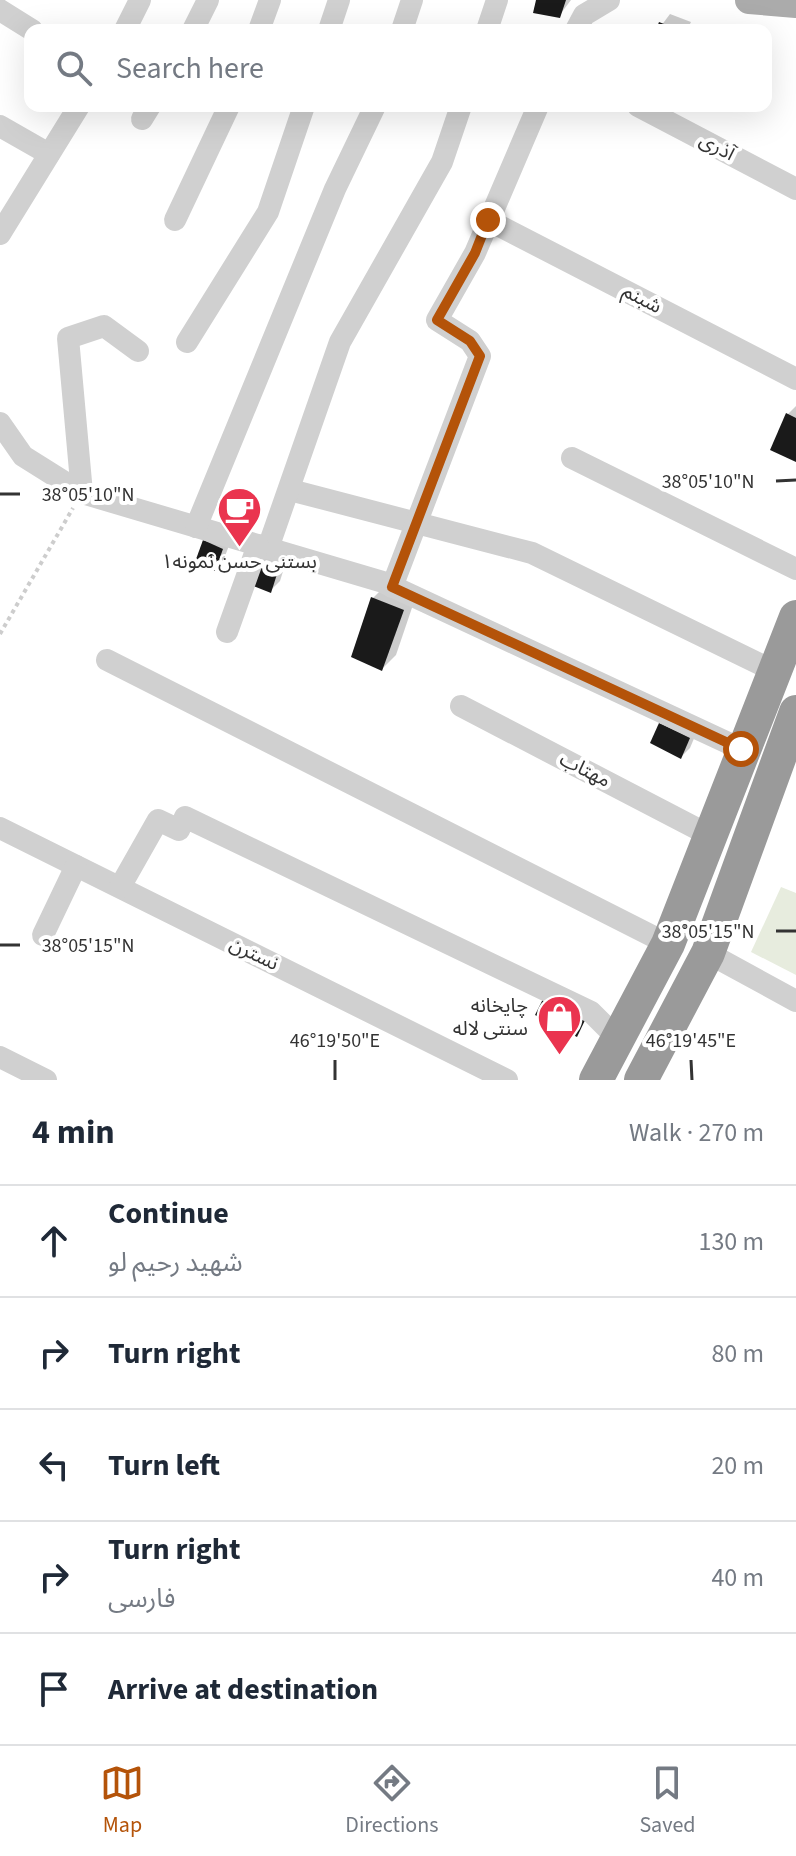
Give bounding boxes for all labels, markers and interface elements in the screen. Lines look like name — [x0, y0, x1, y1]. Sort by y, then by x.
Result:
search box — [24, 24, 772, 112]
icon: search — [52, 46, 96, 90]
text: Search here — [116, 47, 264, 90]
street label: آذری — [694, 126, 741, 169]
route end — [470, 202, 506, 238]
street label: شبنم — [618, 277, 666, 321]
text: 38°05'10"N — [662, 468, 754, 496]
text: 38°05'10"N — [42, 481, 134, 509]
cafe icon: بستنی حسن نمونه۱ — [215, 486, 263, 549]
place label: بستنی حسن نمونه۱ — [161, 548, 317, 576]
route start — [723, 731, 759, 767]
street label: مهتاب — [555, 745, 615, 795]
text: 38°05'15"N — [662, 918, 754, 946]
street label: نسترن — [225, 930, 283, 978]
text: 38°05'15"N — [42, 932, 134, 960]
place label: چایخانه سنتی لاله — [453, 992, 528, 1043]
shop icon: چایخانه سنتی لاله — [535, 993, 583, 1056]
text: 46°19'50"E — [290, 1027, 380, 1055]
text: 46°19'45"E — [646, 1027, 736, 1055]
text: 4 min — [32, 1108, 115, 1157]
text: Walk · 270 m — [629, 1114, 764, 1151]
text: Continue — [108, 1192, 229, 1235]
icon: ahead — [32, 1219, 76, 1263]
text: 130 m — [698, 1223, 764, 1260]
text: شهید رحیم لو — [108, 1244, 243, 1281]
icon: right — [32, 1331, 76, 1375]
text: Turn right — [108, 1332, 240, 1375]
text: 80 m — [711, 1335, 764, 1372]
icon: left — [32, 1443, 76, 1487]
text: Turn left — [108, 1444, 220, 1487]
text: 20 m — [711, 1447, 764, 1484]
text: Turn right — [108, 1528, 240, 1571]
icon: right — [32, 1555, 76, 1599]
text: 40 m — [711, 1559, 764, 1596]
text: فارسی — [108, 1580, 175, 1617]
icon: arrive — [32, 1667, 76, 1711]
text: Arrive at destination — [108, 1668, 378, 1711]
tab: Map — [100, 1761, 144, 1841]
tab: Directions — [345, 1761, 438, 1841]
tab: Saved — [639, 1761, 696, 1841]

